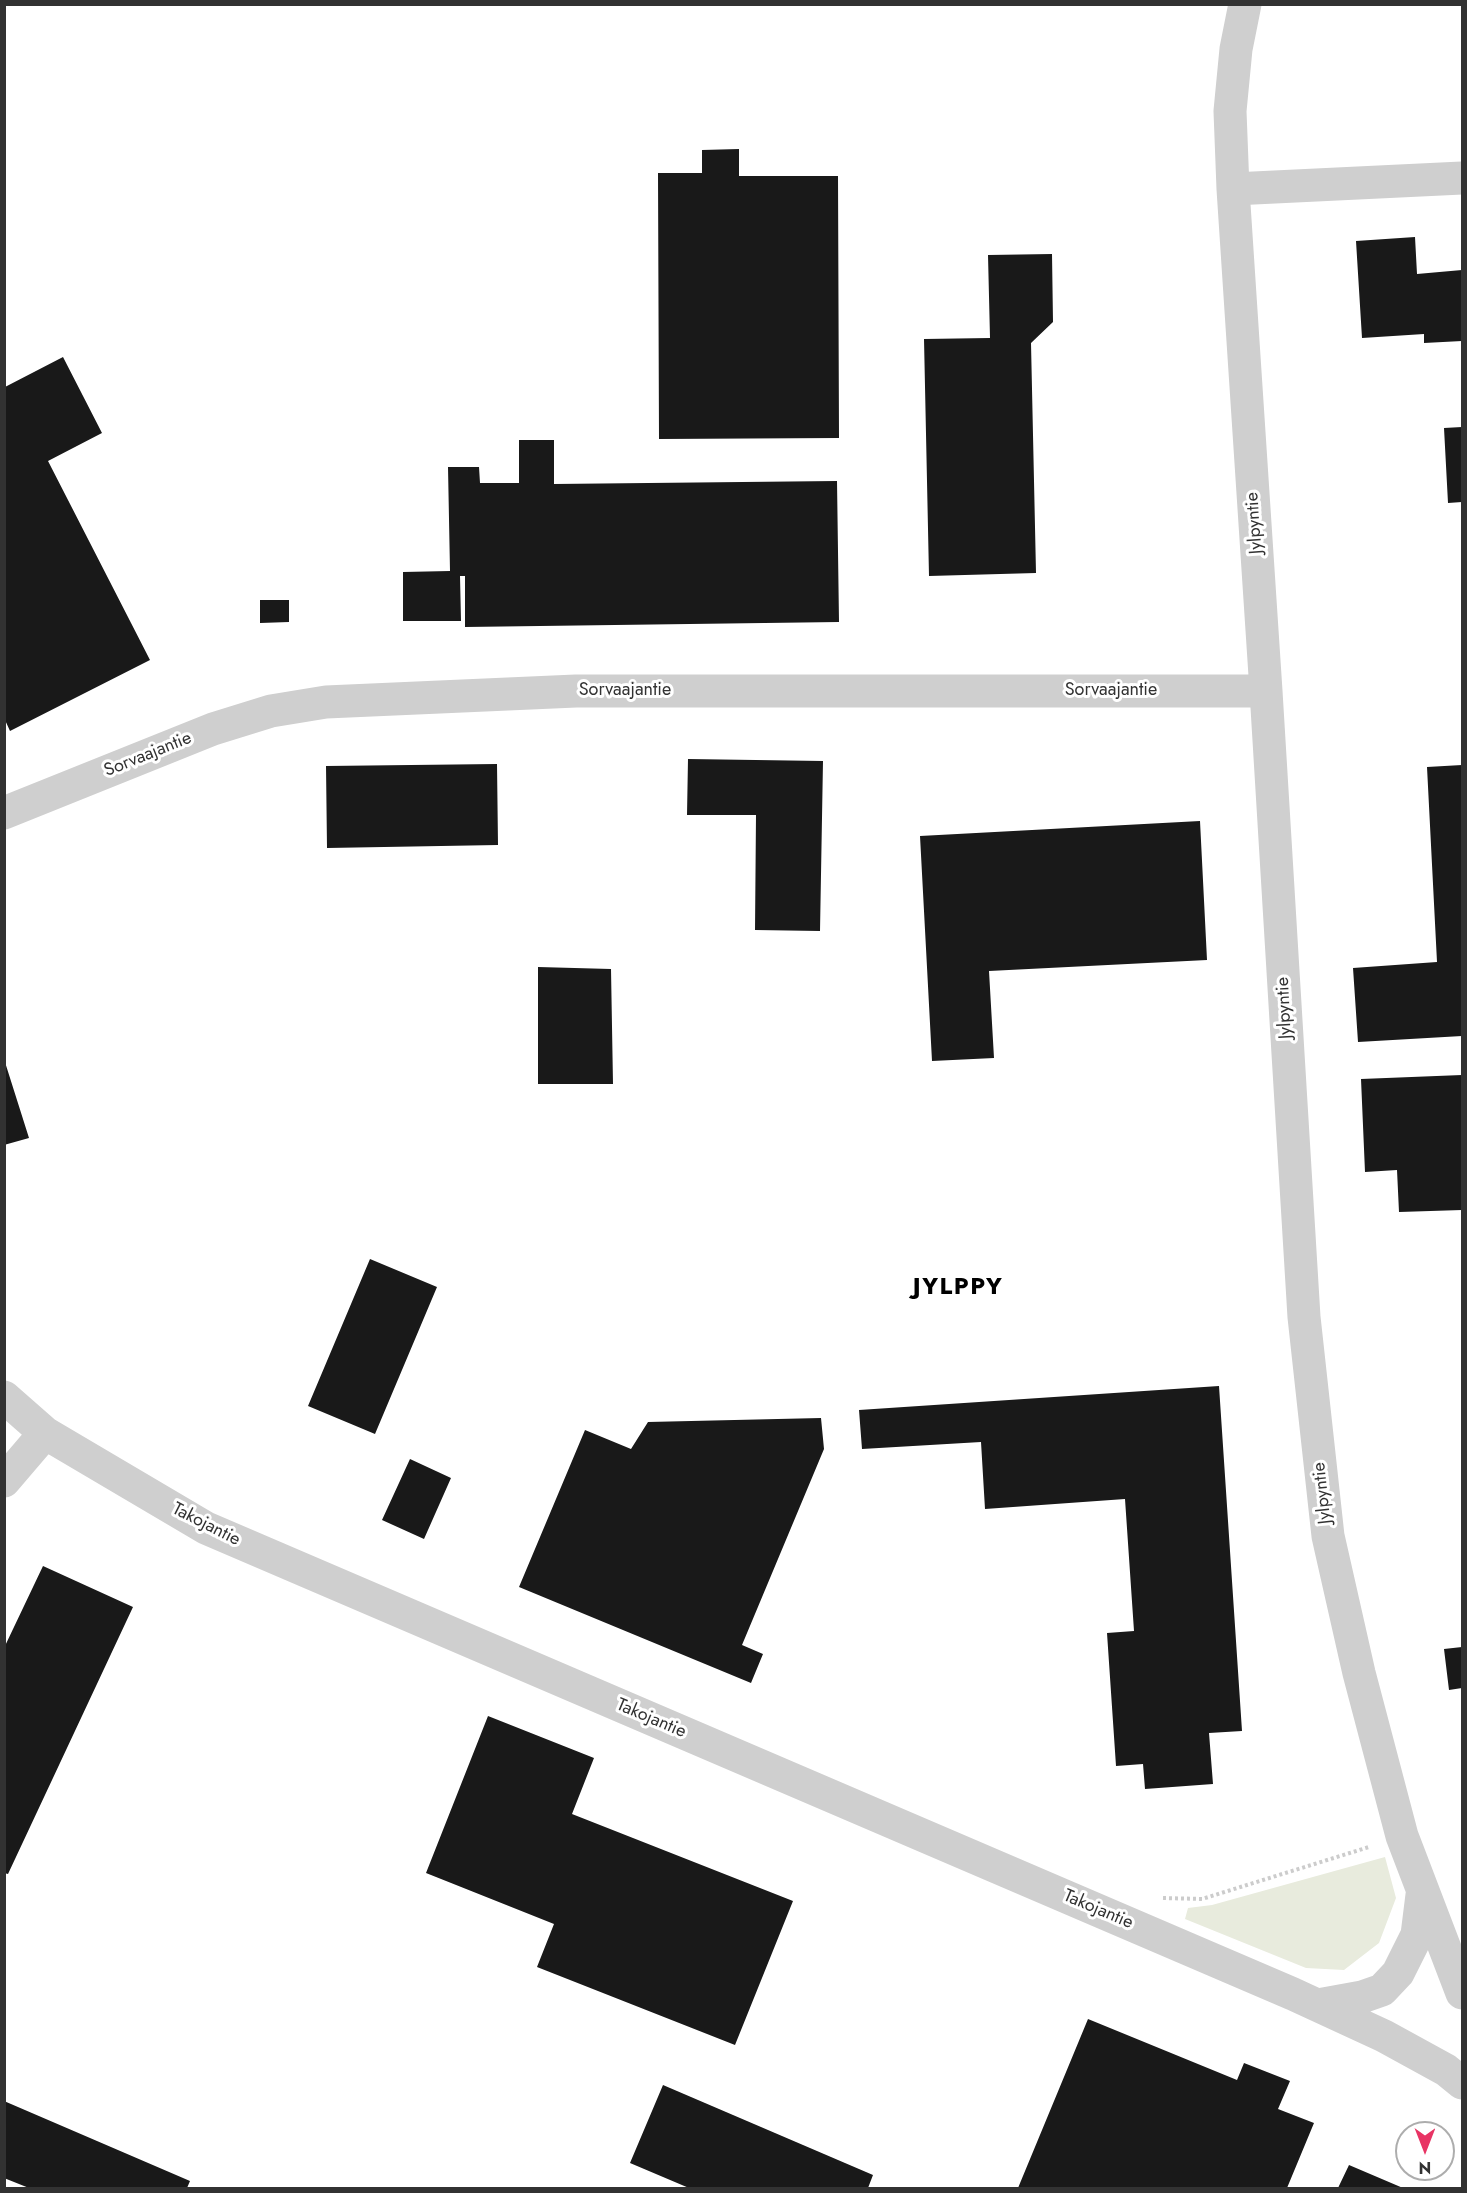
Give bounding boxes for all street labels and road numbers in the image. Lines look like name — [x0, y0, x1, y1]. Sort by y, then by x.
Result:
street label: Jylpyntie — [1242, 491, 1268, 555]
street label: Sorvaajantie — [579, 680, 671, 702]
street label: Sorvaajantie — [1065, 680, 1157, 702]
street label: Sorvaajantie — [101, 728, 195, 782]
street label: Jylpyntie — [1273, 976, 1297, 1040]
street label: Jylpyntie — [1309, 1461, 1337, 1525]
street label: Takojantie — [168, 1499, 244, 1551]
street label: Takojantie — [613, 1695, 689, 1743]
street label: Takojantie — [1060, 1886, 1136, 1934]

